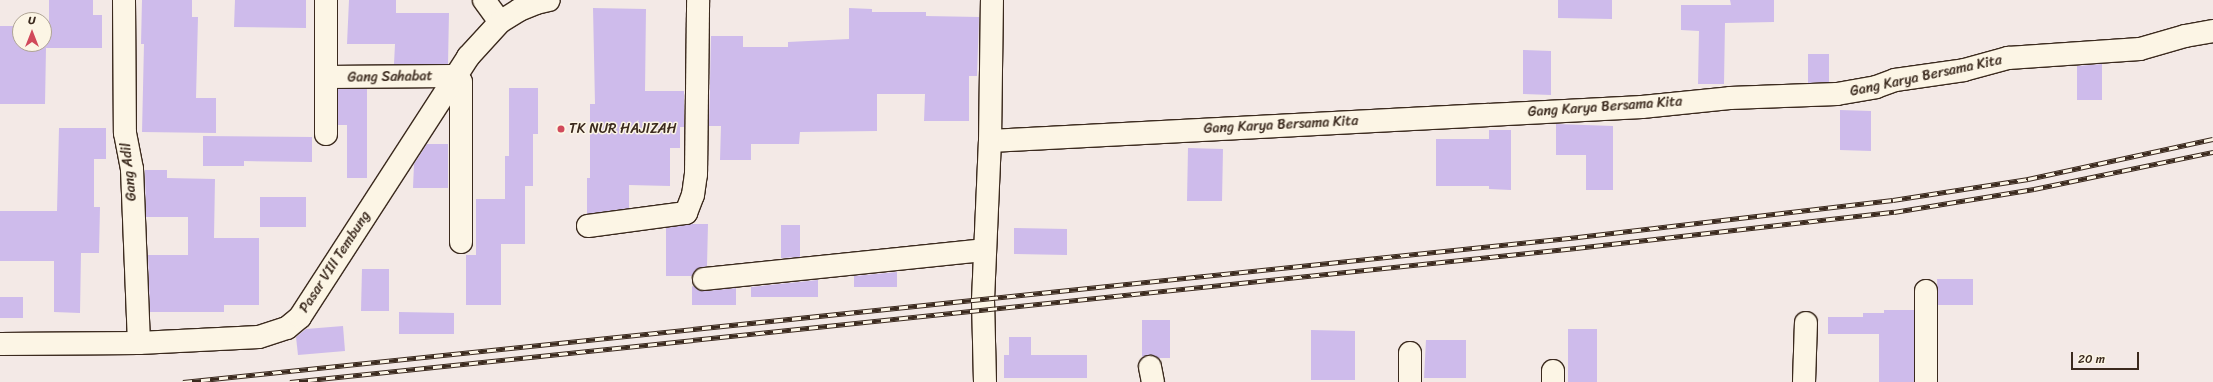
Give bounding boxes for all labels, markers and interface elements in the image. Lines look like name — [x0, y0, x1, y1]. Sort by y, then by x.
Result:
text: U — [28, 11, 36, 30]
north arrow — [12, 12, 52, 52]
street label: Gang Karya Bersama Kita — [1848, 52, 2004, 100]
street label: Gang Sahabat — [348, 68, 432, 86]
street label: Gang Karya Bersama Kita — [1527, 93, 1683, 121]
street label: Gang Karya Bersama Kita — [1203, 113, 1359, 137]
place label: TK NUR HAJIZAH — [569, 121, 677, 137]
marker: TK NUR HAJIZAH — [556, 124, 566, 134]
street label: Gang Adil — [118, 142, 140, 202]
street label: Pasar VIII Tembung — [296, 208, 374, 316]
scale bar — [2073, 344, 2141, 370]
text: 20 m — [2078, 348, 2105, 370]

